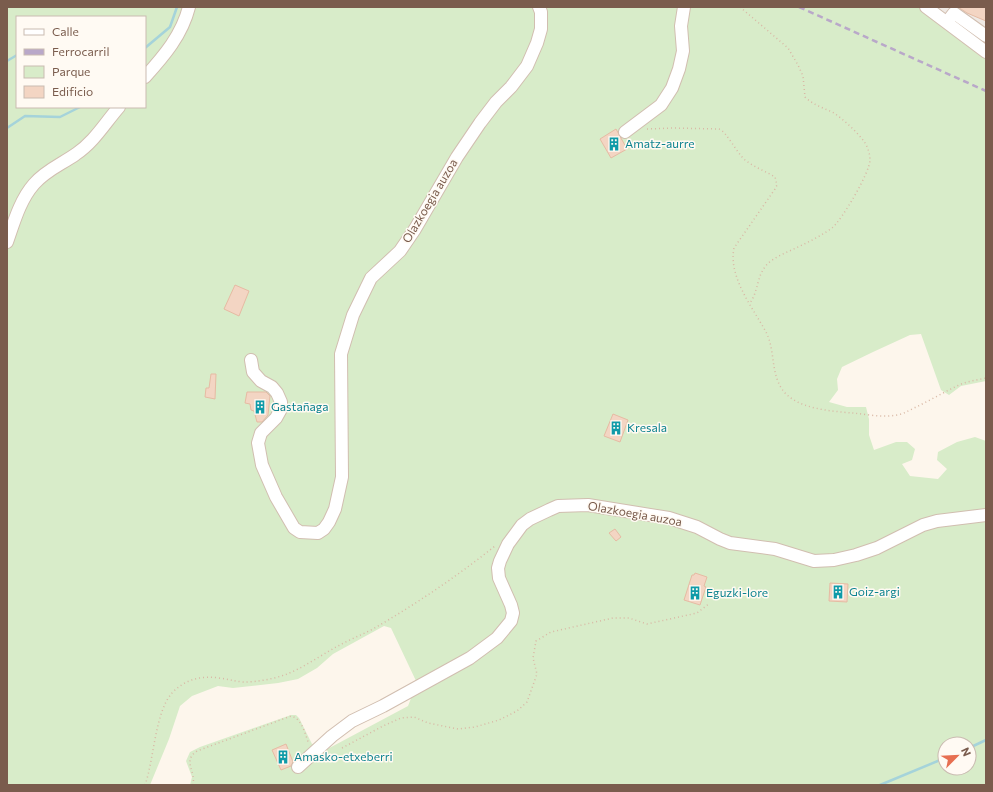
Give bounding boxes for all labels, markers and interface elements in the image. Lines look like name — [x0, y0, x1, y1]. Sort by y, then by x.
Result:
legend — [16, 16, 146, 108]
text: Calle — [52, 24, 79, 38]
text: Ferrocarril — [52, 44, 109, 58]
text: Parque — [52, 64, 90, 78]
text: Edificio — [52, 84, 93, 98]
building icon: Amatz-aurre — [606, 136, 622, 152]
place label: Amatz-aurre — [625, 136, 695, 150]
street label: Olazkoegia auzoa — [399, 156, 460, 245]
building icon: Gastañaga — [252, 399, 268, 415]
place label: Gastañaga — [271, 399, 329, 413]
building icon: Kresala — [608, 420, 624, 436]
place label: Kresala — [627, 420, 667, 434]
street label: Olazkoegia auzoa — [587, 498, 683, 528]
building icon: Goiz-argi — [830, 584, 846, 600]
place label: Goiz-argi — [849, 584, 900, 598]
building icon: Eguzki-lore — [687, 585, 703, 601]
place label: Eguzki-lore — [706, 585, 768, 599]
north arrow — [937, 736, 977, 776]
text: N — [959, 745, 974, 758]
building icon: Amasko-etxeberri — [275, 749, 291, 765]
place label: Amasko-etxeberri — [294, 749, 393, 763]

